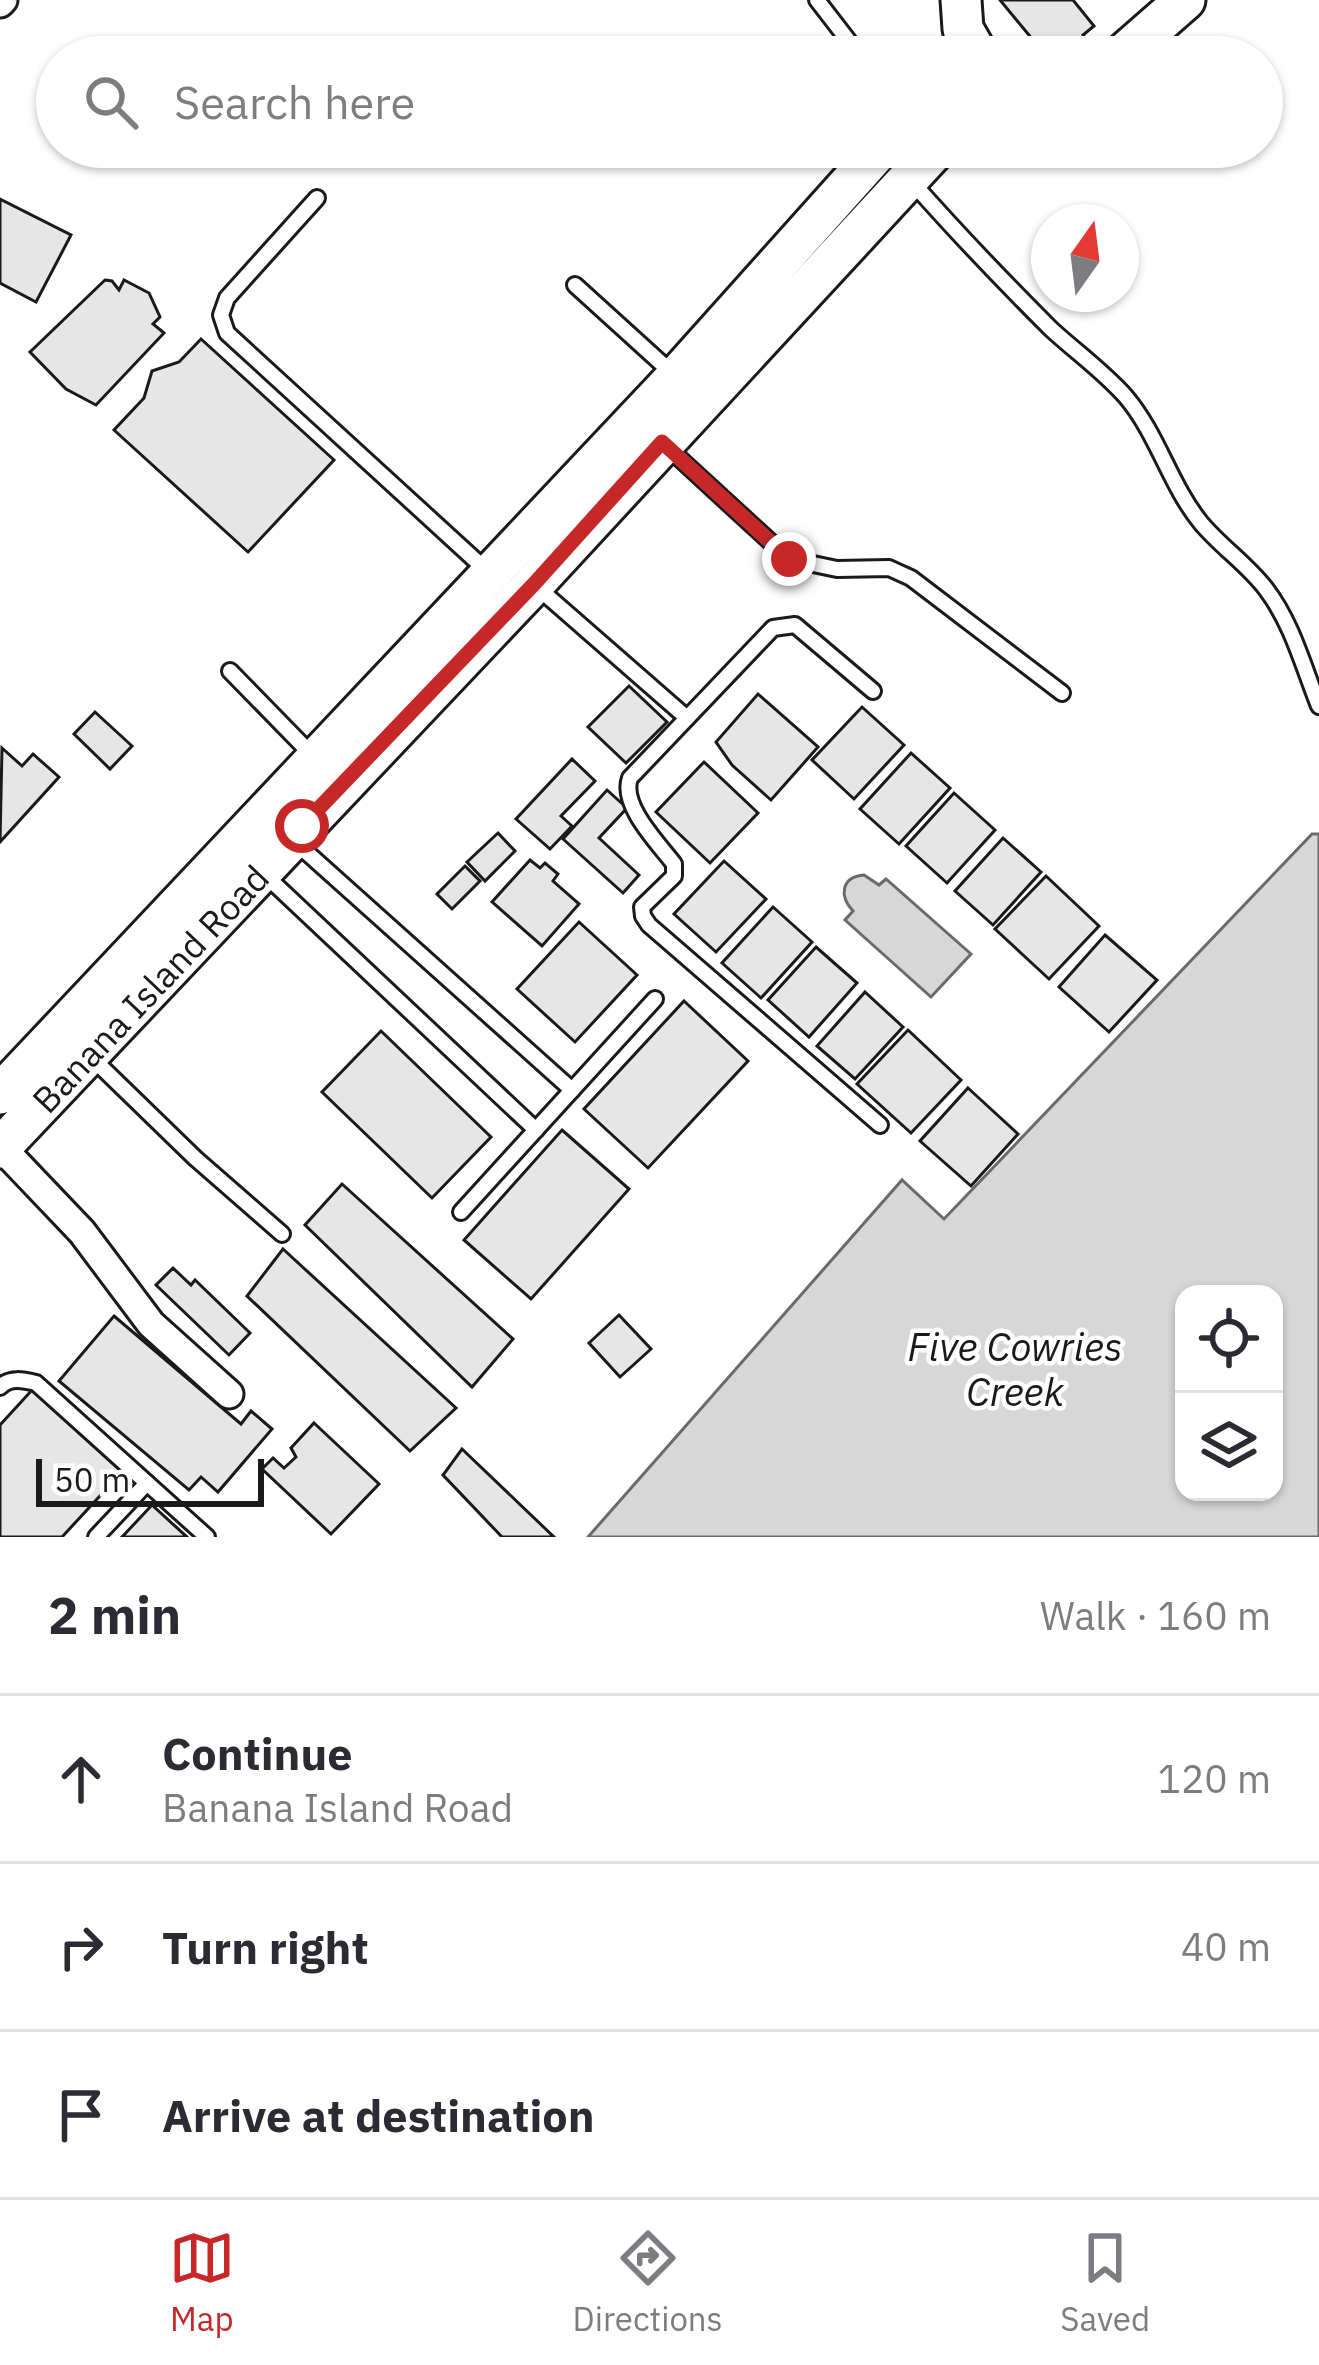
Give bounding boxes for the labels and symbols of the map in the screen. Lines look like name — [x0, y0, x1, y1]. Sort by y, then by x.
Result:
north arrow — [1031, 204, 1139, 312]
route end — [762, 532, 816, 586]
route start — [275, 799, 329, 853]
street label: Banana Island Road — [22, 855, 279, 1123]
water label: Five Cowries Creek — [908, 1321, 1122, 1417]
scale bar — [36, 1453, 264, 1506]

